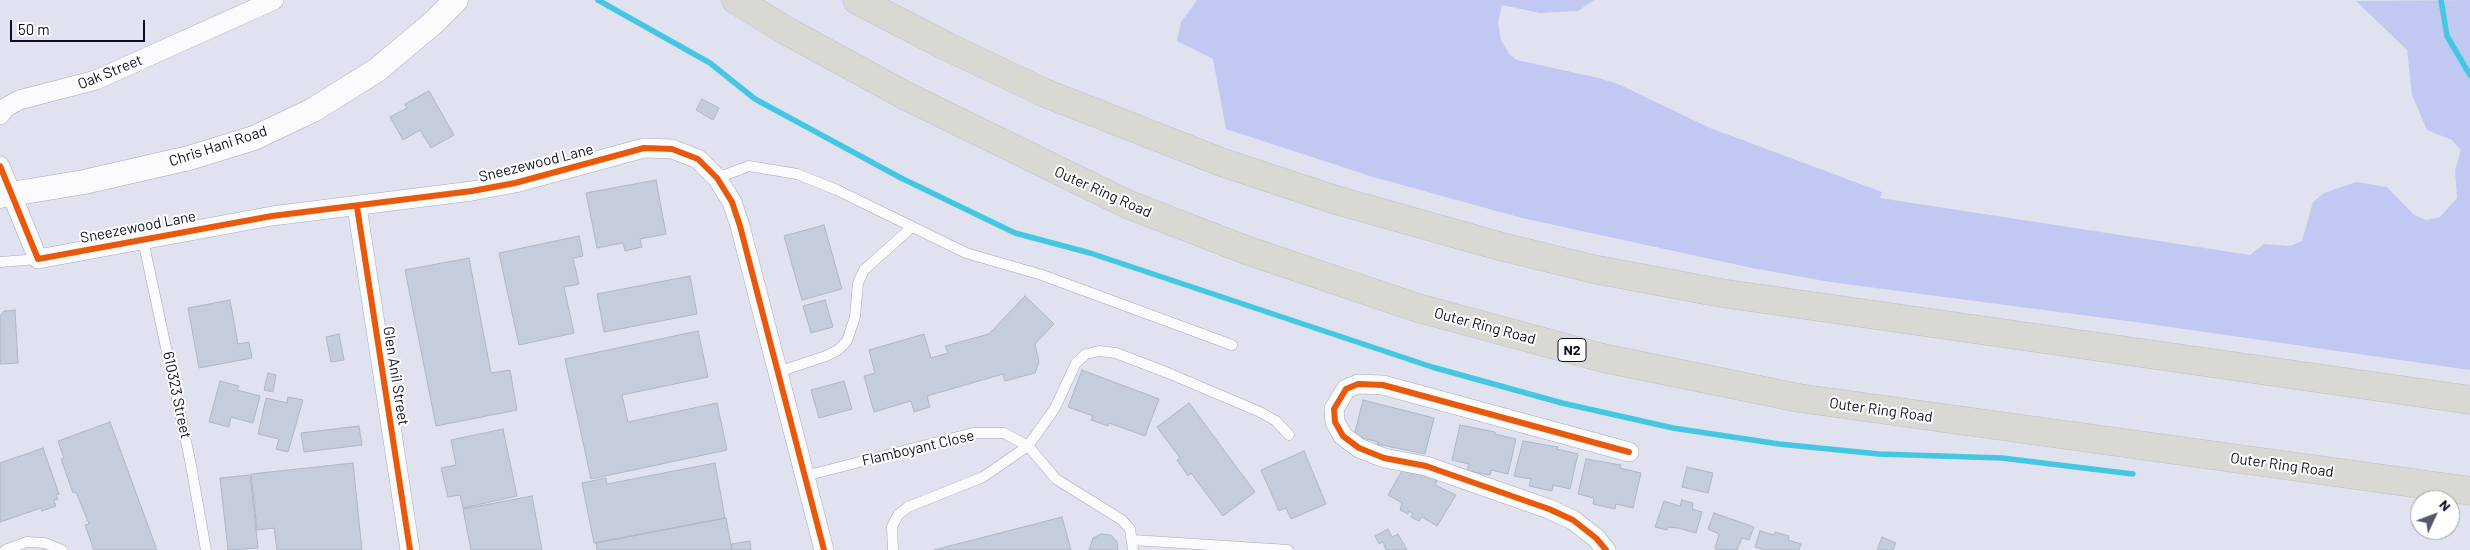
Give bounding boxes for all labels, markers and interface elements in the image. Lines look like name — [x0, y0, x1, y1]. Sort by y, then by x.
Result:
scale bar — [12, 10, 148, 42]
text: 50 m — [18, 20, 50, 38]
street label: Oak Street — [75, 51, 145, 93]
street label: Chris Hani Road — [167, 122, 269, 170]
street label: Sneezewood Lane — [477, 140, 595, 186]
street label: Outer Ring Road — [1052, 163, 1154, 221]
street label: Sneezewood Lane — [79, 207, 197, 247]
street label: Outer Ring Road — [1432, 304, 1538, 348]
street label: Glen Anil Street — [379, 325, 413, 427]
road number: N2 — [1558, 338, 1586, 362]
street label: 610323 Street — [159, 350, 195, 440]
street label: Outer Ring Road — [1828, 394, 1934, 426]
street label: Flamboyant Close — [860, 426, 976, 470]
street label: Outer Ring Road — [2229, 449, 2335, 481]
north arrow — [2410, 490, 2460, 540]
text: N — [2436, 496, 2455, 514]

